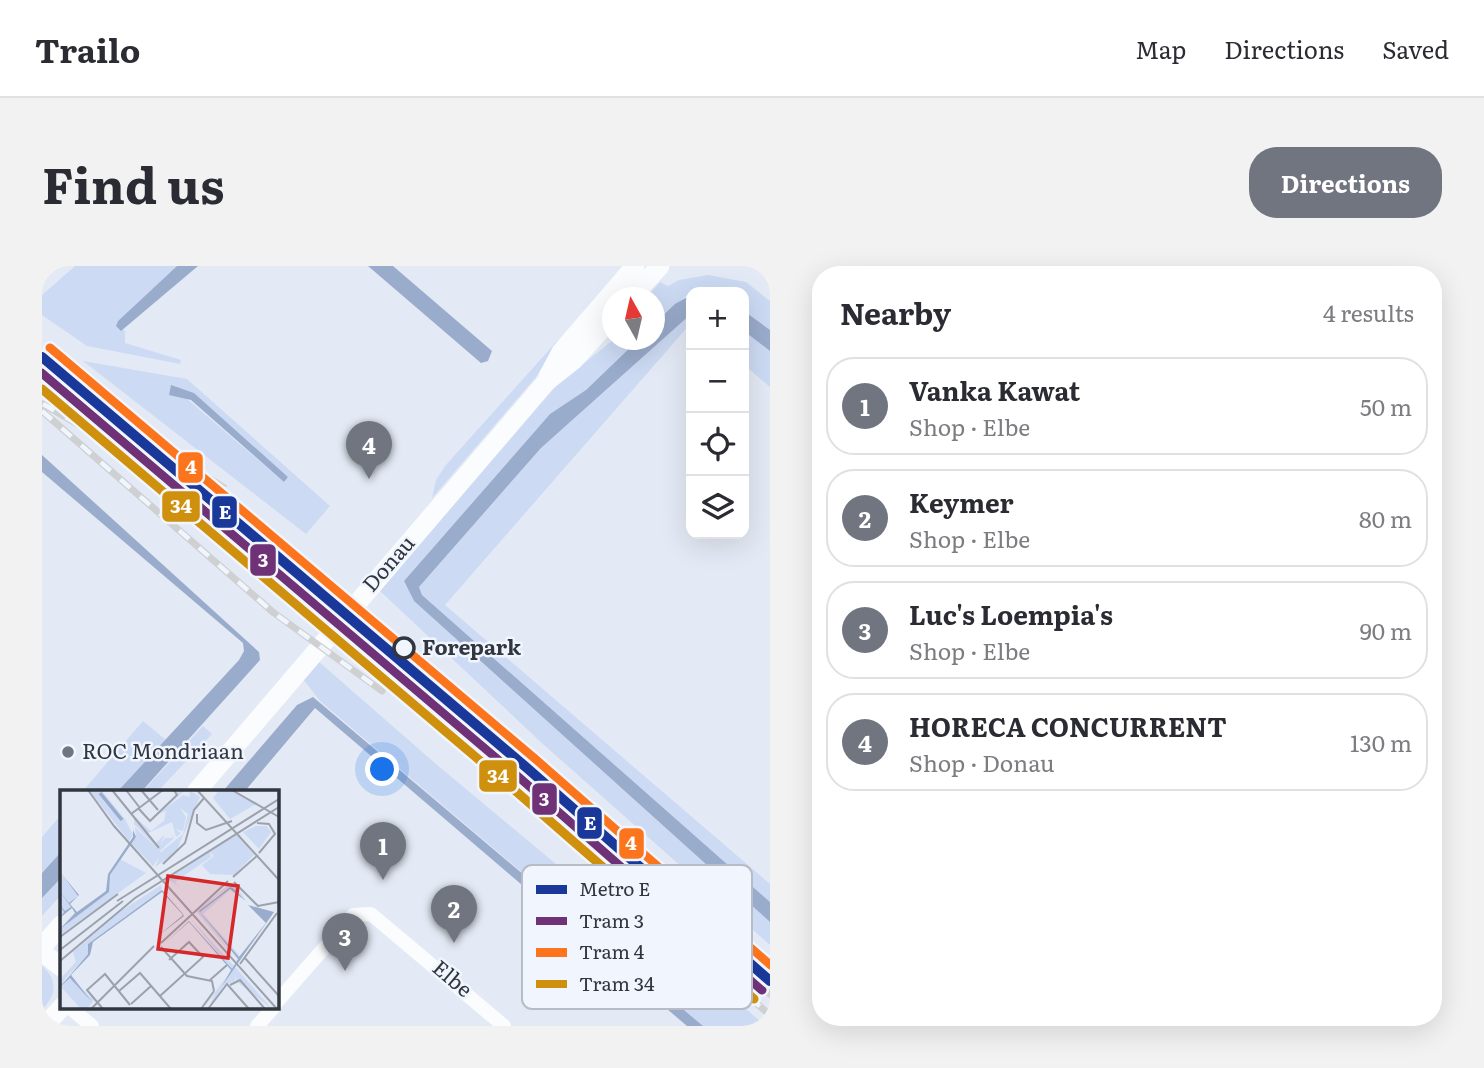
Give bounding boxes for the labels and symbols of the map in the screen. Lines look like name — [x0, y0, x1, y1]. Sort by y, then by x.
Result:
north arrow — [602, 287, 665, 350]
pin: 4 — [346, 421, 392, 479]
line badge: 4 — [177, 451, 204, 484]
text: 4 — [185, 452, 197, 480]
line badge: 34 — [161, 490, 201, 523]
text: 34 — [170, 491, 193, 519]
line badge: E — [211, 495, 238, 529]
text: E — [219, 497, 231, 525]
street label: Donau — [354, 527, 421, 597]
line badge: 3 — [249, 543, 277, 577]
text: 3 — [258, 545, 268, 573]
place label: Forepark — [422, 630, 522, 661]
marker: Forepark — [393, 637, 415, 659]
place label: ROC Mondriaan — [82, 734, 244, 765]
marker: ROC Mondriaan — [60, 744, 76, 760]
your location — [365, 752, 399, 786]
line badge: 34 — [478, 759, 518, 793]
text: 34 — [487, 761, 510, 789]
line badge: 3 — [531, 782, 558, 816]
text: 3 — [539, 784, 549, 812]
inset map — [60, 790, 278, 1009]
line badge: E — [576, 806, 603, 840]
text: E — [584, 808, 596, 836]
pin: 1 — [360, 822, 406, 880]
line badge: 4 — [618, 827, 645, 860]
text: 4 — [625, 828, 637, 856]
legend — [522, 865, 752, 1009]
text: Metro E — [579, 874, 650, 902]
pin: 2 — [431, 885, 477, 943]
text: Tram 3 — [579, 906, 644, 934]
pin: 3 — [322, 913, 368, 971]
text: Tram 4 — [579, 937, 645, 965]
street label: Elbe — [427, 951, 480, 1003]
text: Tram 34 — [579, 969, 655, 997]

